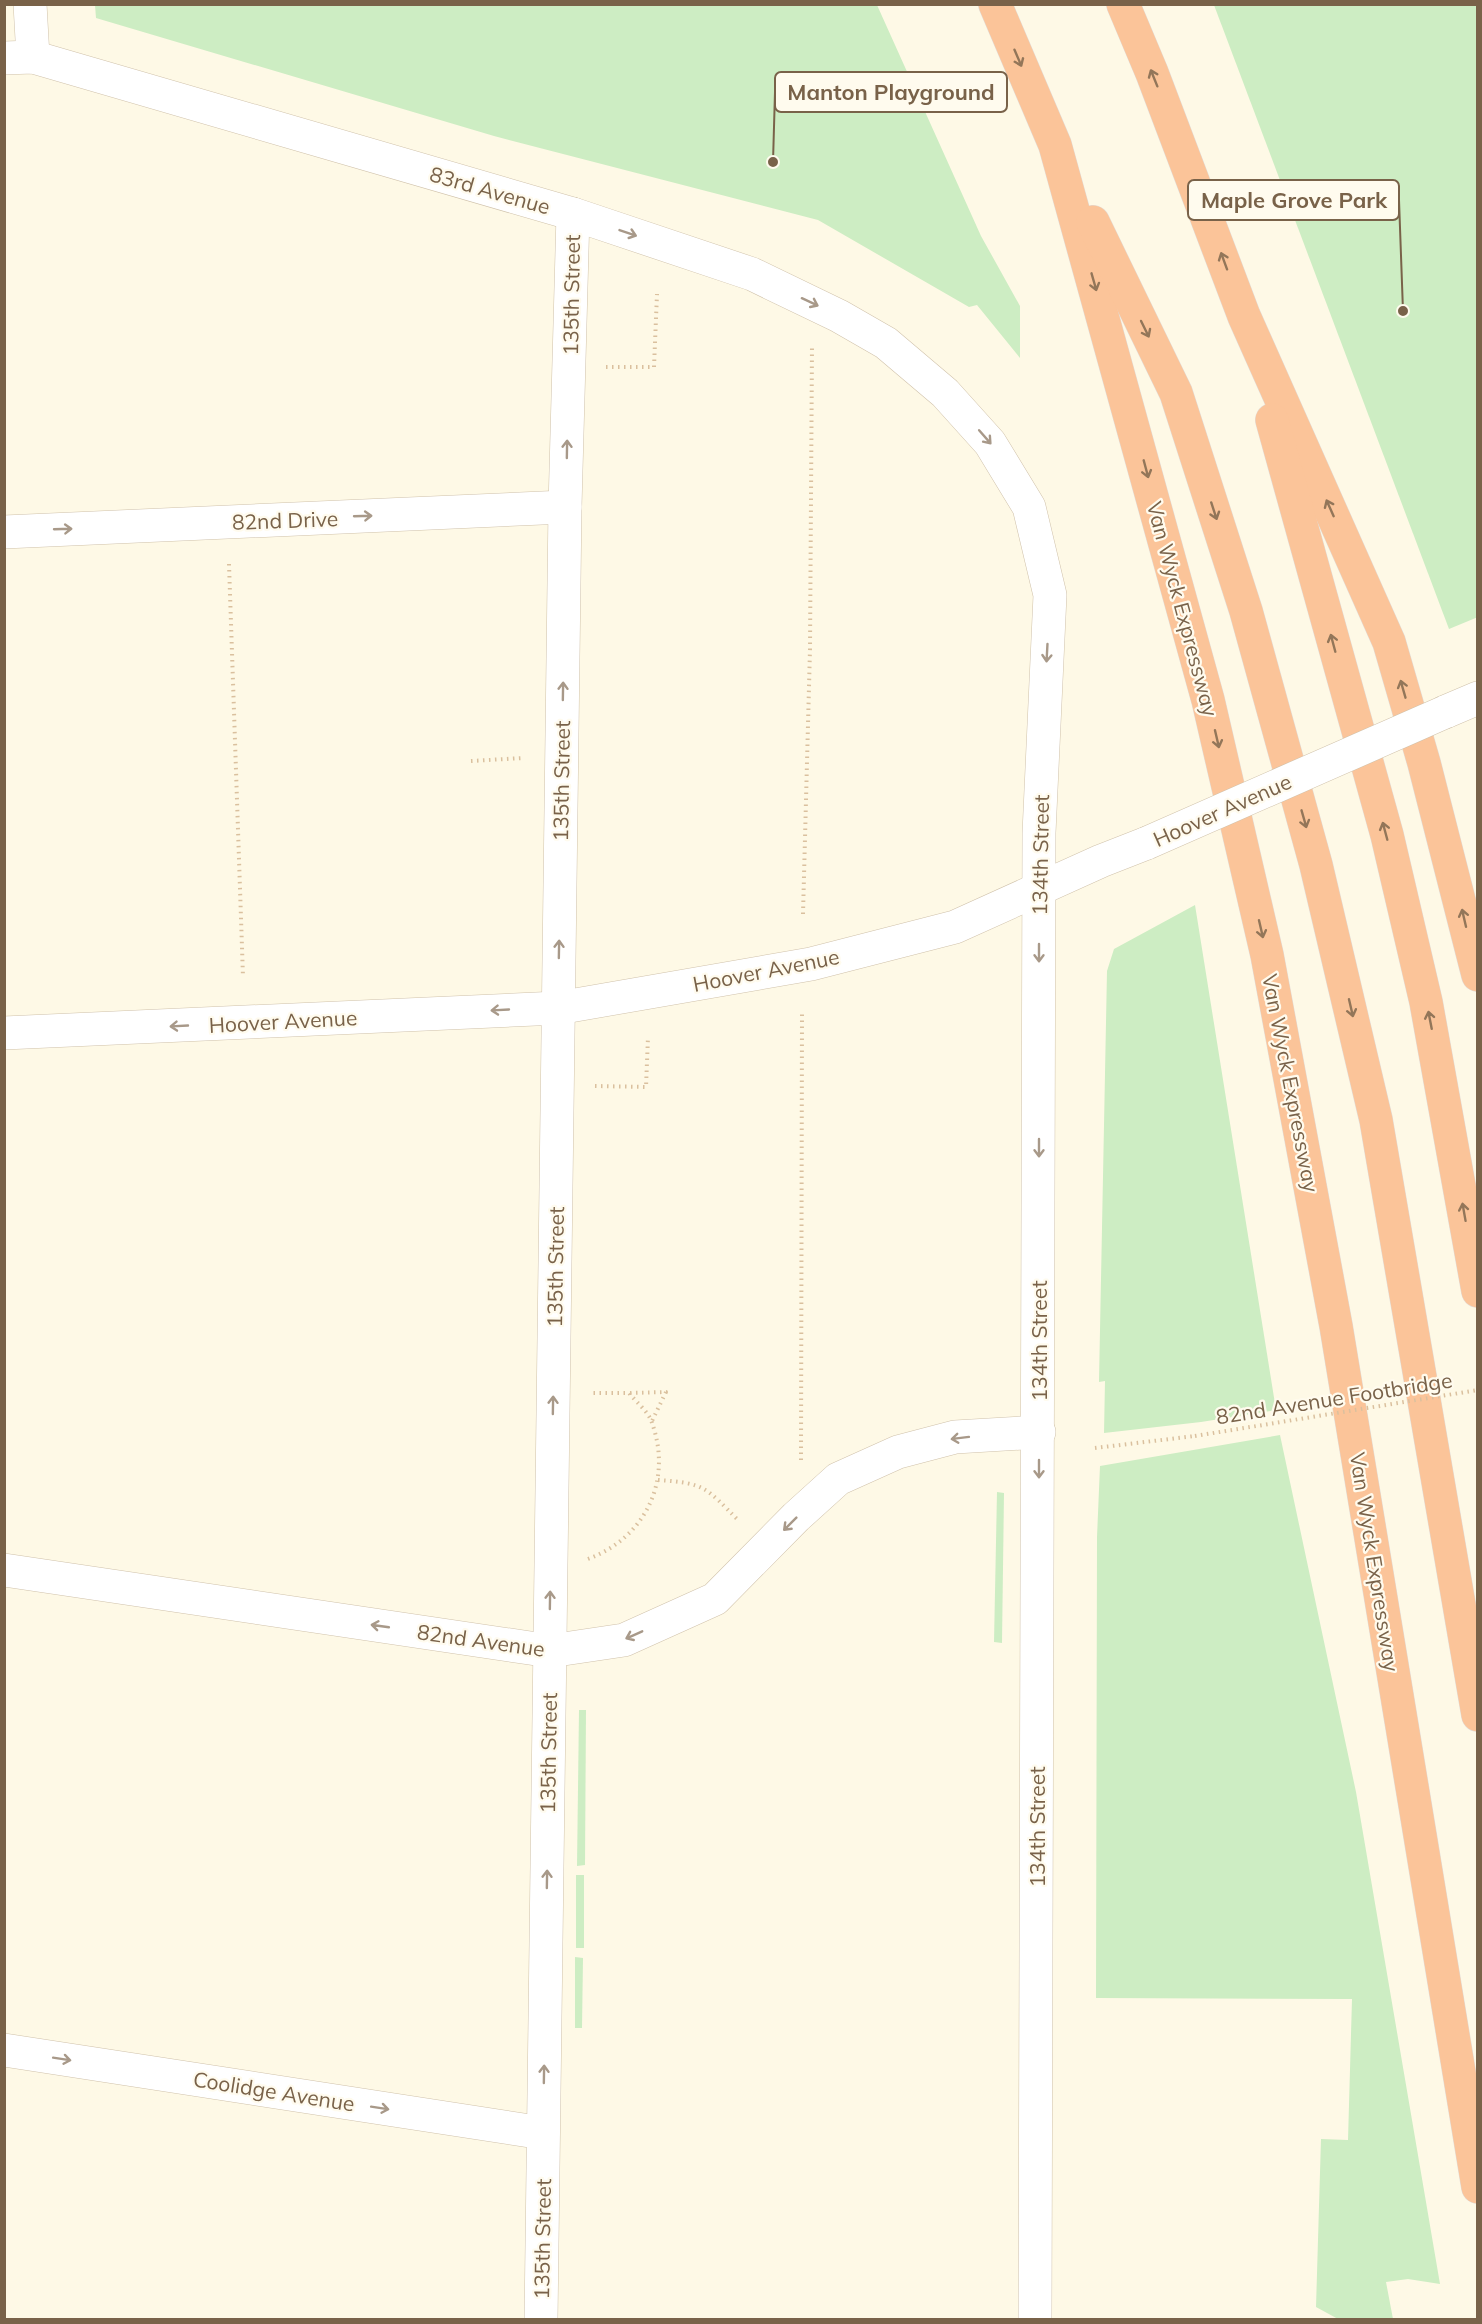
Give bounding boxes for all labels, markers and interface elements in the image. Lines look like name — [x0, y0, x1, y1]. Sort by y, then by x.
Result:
one-way arrow — [1013, 48, 1024, 67]
one-way arrow — [1148, 70, 1159, 88]
callout: Manton Playground — [775, 72, 1007, 112]
text: Manton Playground — [787, 78, 995, 106]
street label: 83rd Avenue — [427, 160, 553, 220]
callout: Maple Grove Park — [1188, 180, 1399, 220]
text: Maple Grove Park — [1201, 186, 1388, 214]
one-way arrow — [618, 228, 637, 239]
street label: 135th Street — [557, 234, 585, 356]
one-way arrow — [1217, 252, 1228, 271]
one-way arrow — [1089, 272, 1100, 291]
one-way arrow — [801, 296, 819, 308]
one-way arrow — [1140, 320, 1151, 338]
one-way arrow — [978, 429, 992, 444]
one-way arrow — [561, 439, 572, 459]
one-way arrow — [1141, 460, 1152, 479]
street label: Van Wyck Expressway — [1142, 499, 1224, 719]
one-way arrow — [1323, 500, 1335, 518]
one-way arrow — [1210, 501, 1221, 520]
street label: 82nd Drive — [231, 505, 339, 535]
one-way arrow — [352, 511, 372, 522]
one-way arrow — [52, 524, 72, 535]
one-way arrow — [1327, 634, 1338, 653]
one-way arrow — [1042, 643, 1053, 663]
one-way arrow — [1397, 680, 1408, 699]
one-way arrow — [557, 682, 568, 702]
street label: 135th Street — [547, 720, 575, 842]
one-way arrow — [1212, 730, 1224, 749]
street label: Hoover Avenue — [1149, 768, 1295, 852]
street label: 134th Street — [1026, 794, 1054, 916]
one-way arrow — [1298, 809, 1310, 828]
one-way arrow — [1379, 821, 1391, 840]
one-way arrow — [1458, 909, 1469, 928]
one-way arrow — [1256, 919, 1267, 939]
one-way arrow — [553, 940, 565, 960]
street label: Hoover Avenue — [691, 943, 841, 997]
one-way arrow — [1033, 943, 1045, 963]
street label: Van Wyck Expressway — [1257, 972, 1325, 1194]
one-way arrow — [1346, 999, 1358, 1018]
street label: Hoover Avenue — [208, 1004, 358, 1038]
one-way arrow — [490, 1005, 510, 1016]
one-way arrow — [1424, 1011, 1435, 1031]
one-way arrow — [169, 1020, 189, 1031]
one-way arrow — [1033, 1138, 1045, 1158]
one-way arrow — [1459, 1203, 1470, 1223]
street label: 135th Street — [541, 1206, 569, 1328]
street label: 134th Street — [1026, 1280, 1052, 1402]
street label: 82nd Avenue Footbridge — [1214, 1366, 1454, 1430]
one-way arrow — [547, 1396, 559, 1416]
one-way arrow — [950, 1432, 970, 1443]
street label: Van Wyck Expressway — [1345, 1450, 1405, 1674]
one-way arrow — [1033, 1459, 1045, 1479]
one-way arrow — [782, 1516, 797, 1531]
one-way arrow — [544, 1591, 556, 1611]
street label: 82nd Avenue — [415, 1618, 547, 1662]
one-way arrow — [370, 1620, 390, 1631]
one-way arrow — [625, 1630, 643, 1641]
street label: 135th Street — [534, 1692, 562, 1814]
street label: 134th Street — [1024, 1766, 1050, 1888]
one-way arrow — [541, 1870, 552, 1890]
one-way arrow — [52, 2053, 72, 2064]
street label: Coolidge Avenue — [192, 2065, 356, 2117]
one-way arrow — [538, 2065, 550, 2085]
one-way arrow — [369, 2102, 389, 2113]
street label: 135th Street — [528, 2178, 556, 2300]

